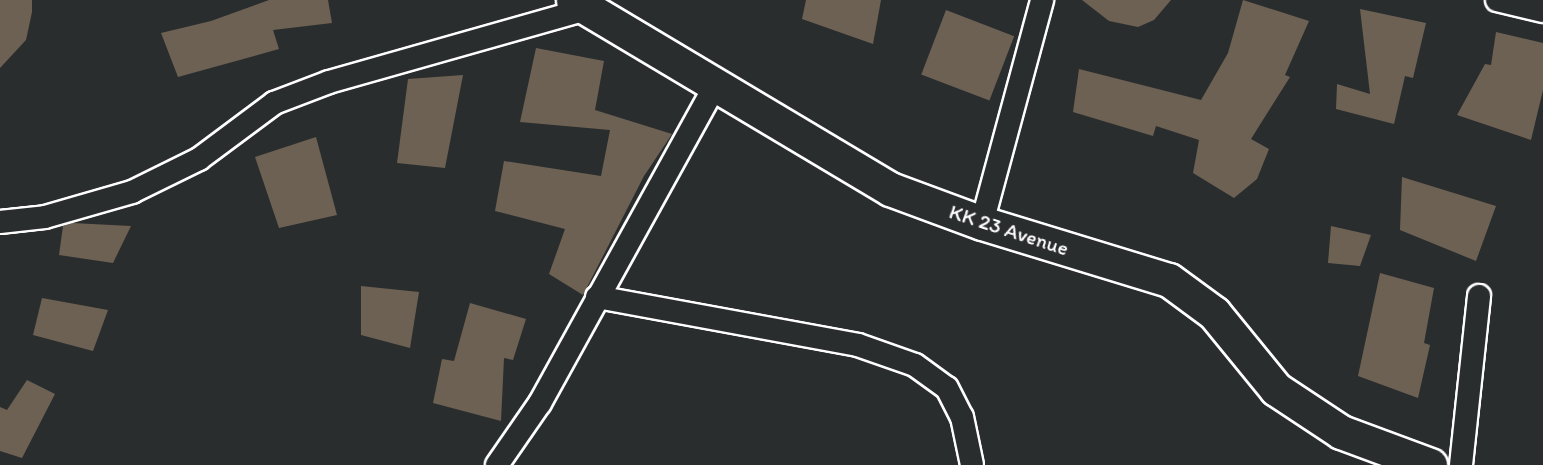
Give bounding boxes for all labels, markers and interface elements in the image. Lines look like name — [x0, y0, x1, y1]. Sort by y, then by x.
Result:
street label: KK 23 Avenue — [946, 199, 1072, 261]

